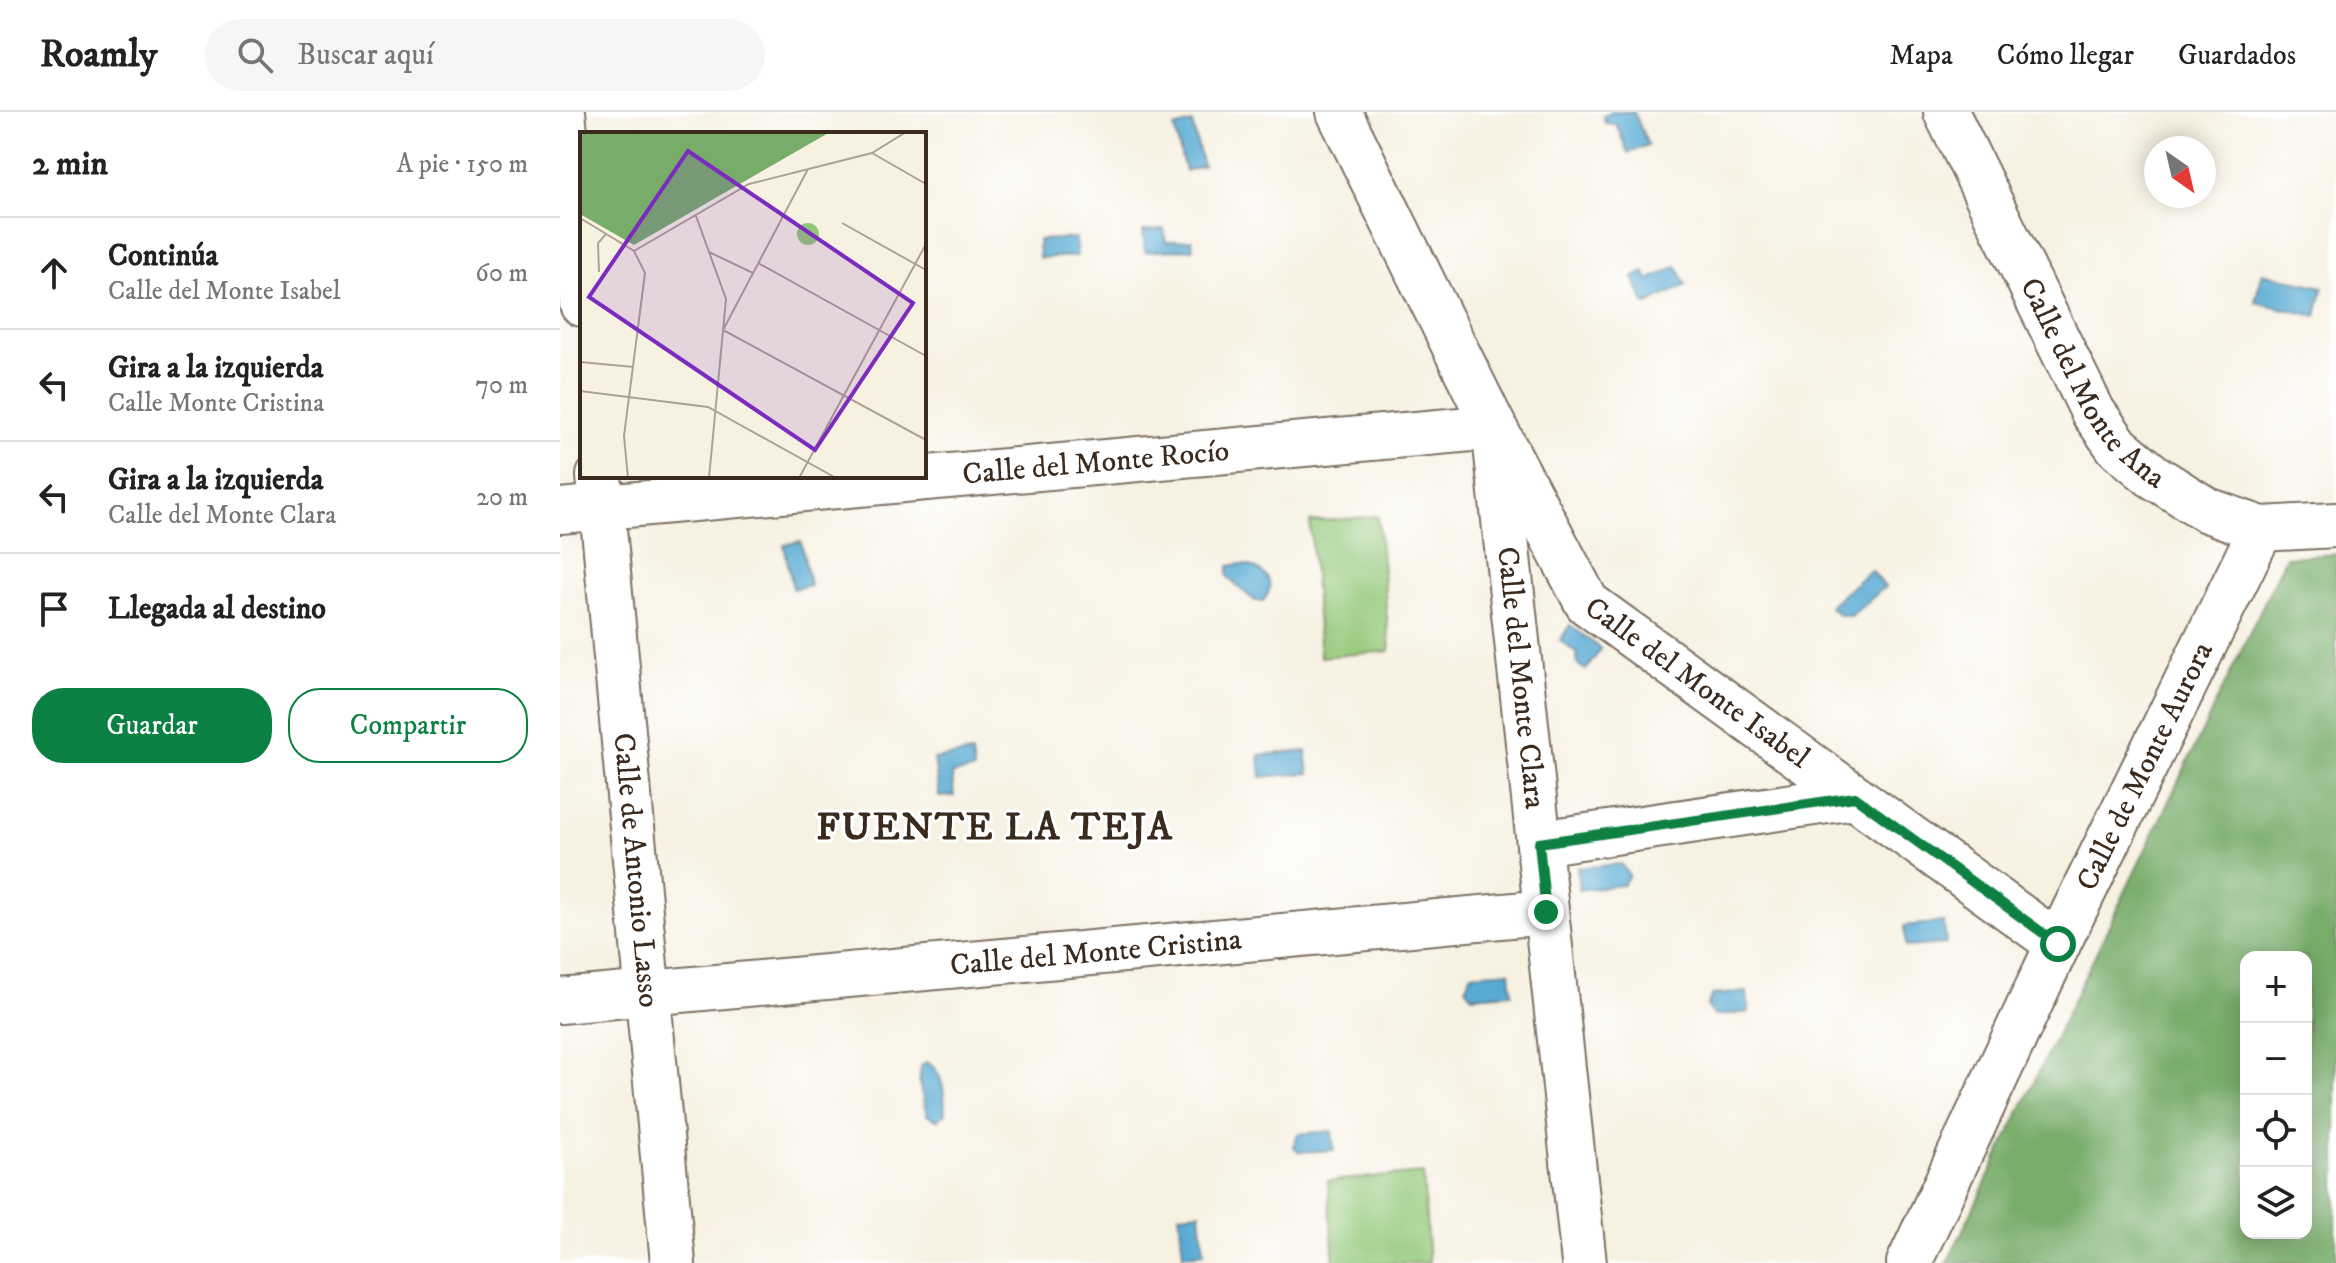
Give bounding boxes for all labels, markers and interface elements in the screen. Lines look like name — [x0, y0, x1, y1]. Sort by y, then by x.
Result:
search box — [205, 19, 765, 91]
text: Roamly — [40, 31, 157, 79]
icon: search — [233, 33, 277, 77]
text: Buscar aquí — [297, 37, 434, 74]
text: Mapa — [1889, 38, 1953, 73]
text: Cómo llegar — [1997, 38, 2134, 73]
text: Guardados — [2178, 38, 2296, 73]
inset map — [580, 132, 926, 478]
north arrow — [2144, 136, 2216, 208]
text: 2 min — [32, 143, 108, 185]
text: A pie · 150 m — [397, 148, 528, 181]
text: Continúa — [108, 238, 218, 275]
icon: ahead — [32, 251, 76, 295]
text: 60 m — [475, 257, 528, 290]
street label: Calle del Monte Ana — [2012, 272, 2172, 497]
text: Calle del Monte Isabel — [108, 275, 341, 308]
text: Gira a la izquierda — [108, 350, 323, 387]
icon: left — [32, 363, 76, 407]
text: 70 m — [475, 369, 528, 402]
text: Calle Monte Cristina — [108, 387, 324, 420]
street label: Calle del Monte Rocío — [961, 432, 1231, 493]
text: Gira a la izquierda — [108, 462, 323, 499]
icon: left — [32, 475, 76, 519]
text: 20 m — [476, 481, 528, 514]
text: Calle del Monte Clara — [108, 499, 336, 532]
street label: Calle del Monte Clara — [1488, 545, 1554, 811]
icon: arrive — [32, 587, 76, 631]
street label: Calle del Monte Isabel — [1577, 589, 1817, 776]
text: Llegada al destino — [108, 591, 326, 628]
street label: Calle de Monte Aurora — [2069, 636, 2221, 897]
button: Guardar — [32, 688, 272, 763]
button: Compartir — [288, 688, 528, 763]
street label: Calle de Antonio Lasso — [605, 731, 667, 1009]
district label: FUENTE LA TEJA — [816, 804, 1174, 852]
route end — [1528, 894, 1564, 930]
street label: Calle del Monte Cristina — [949, 921, 1243, 984]
route start — [2040, 926, 2076, 962]
map controls — [2240, 951, 2312, 1239]
button: + — [2240, 951, 2312, 1023]
button: − — [2240, 1023, 2312, 1095]
button: locate — [2240, 1095, 2312, 1167]
button: layers — [2240, 1167, 2312, 1239]

